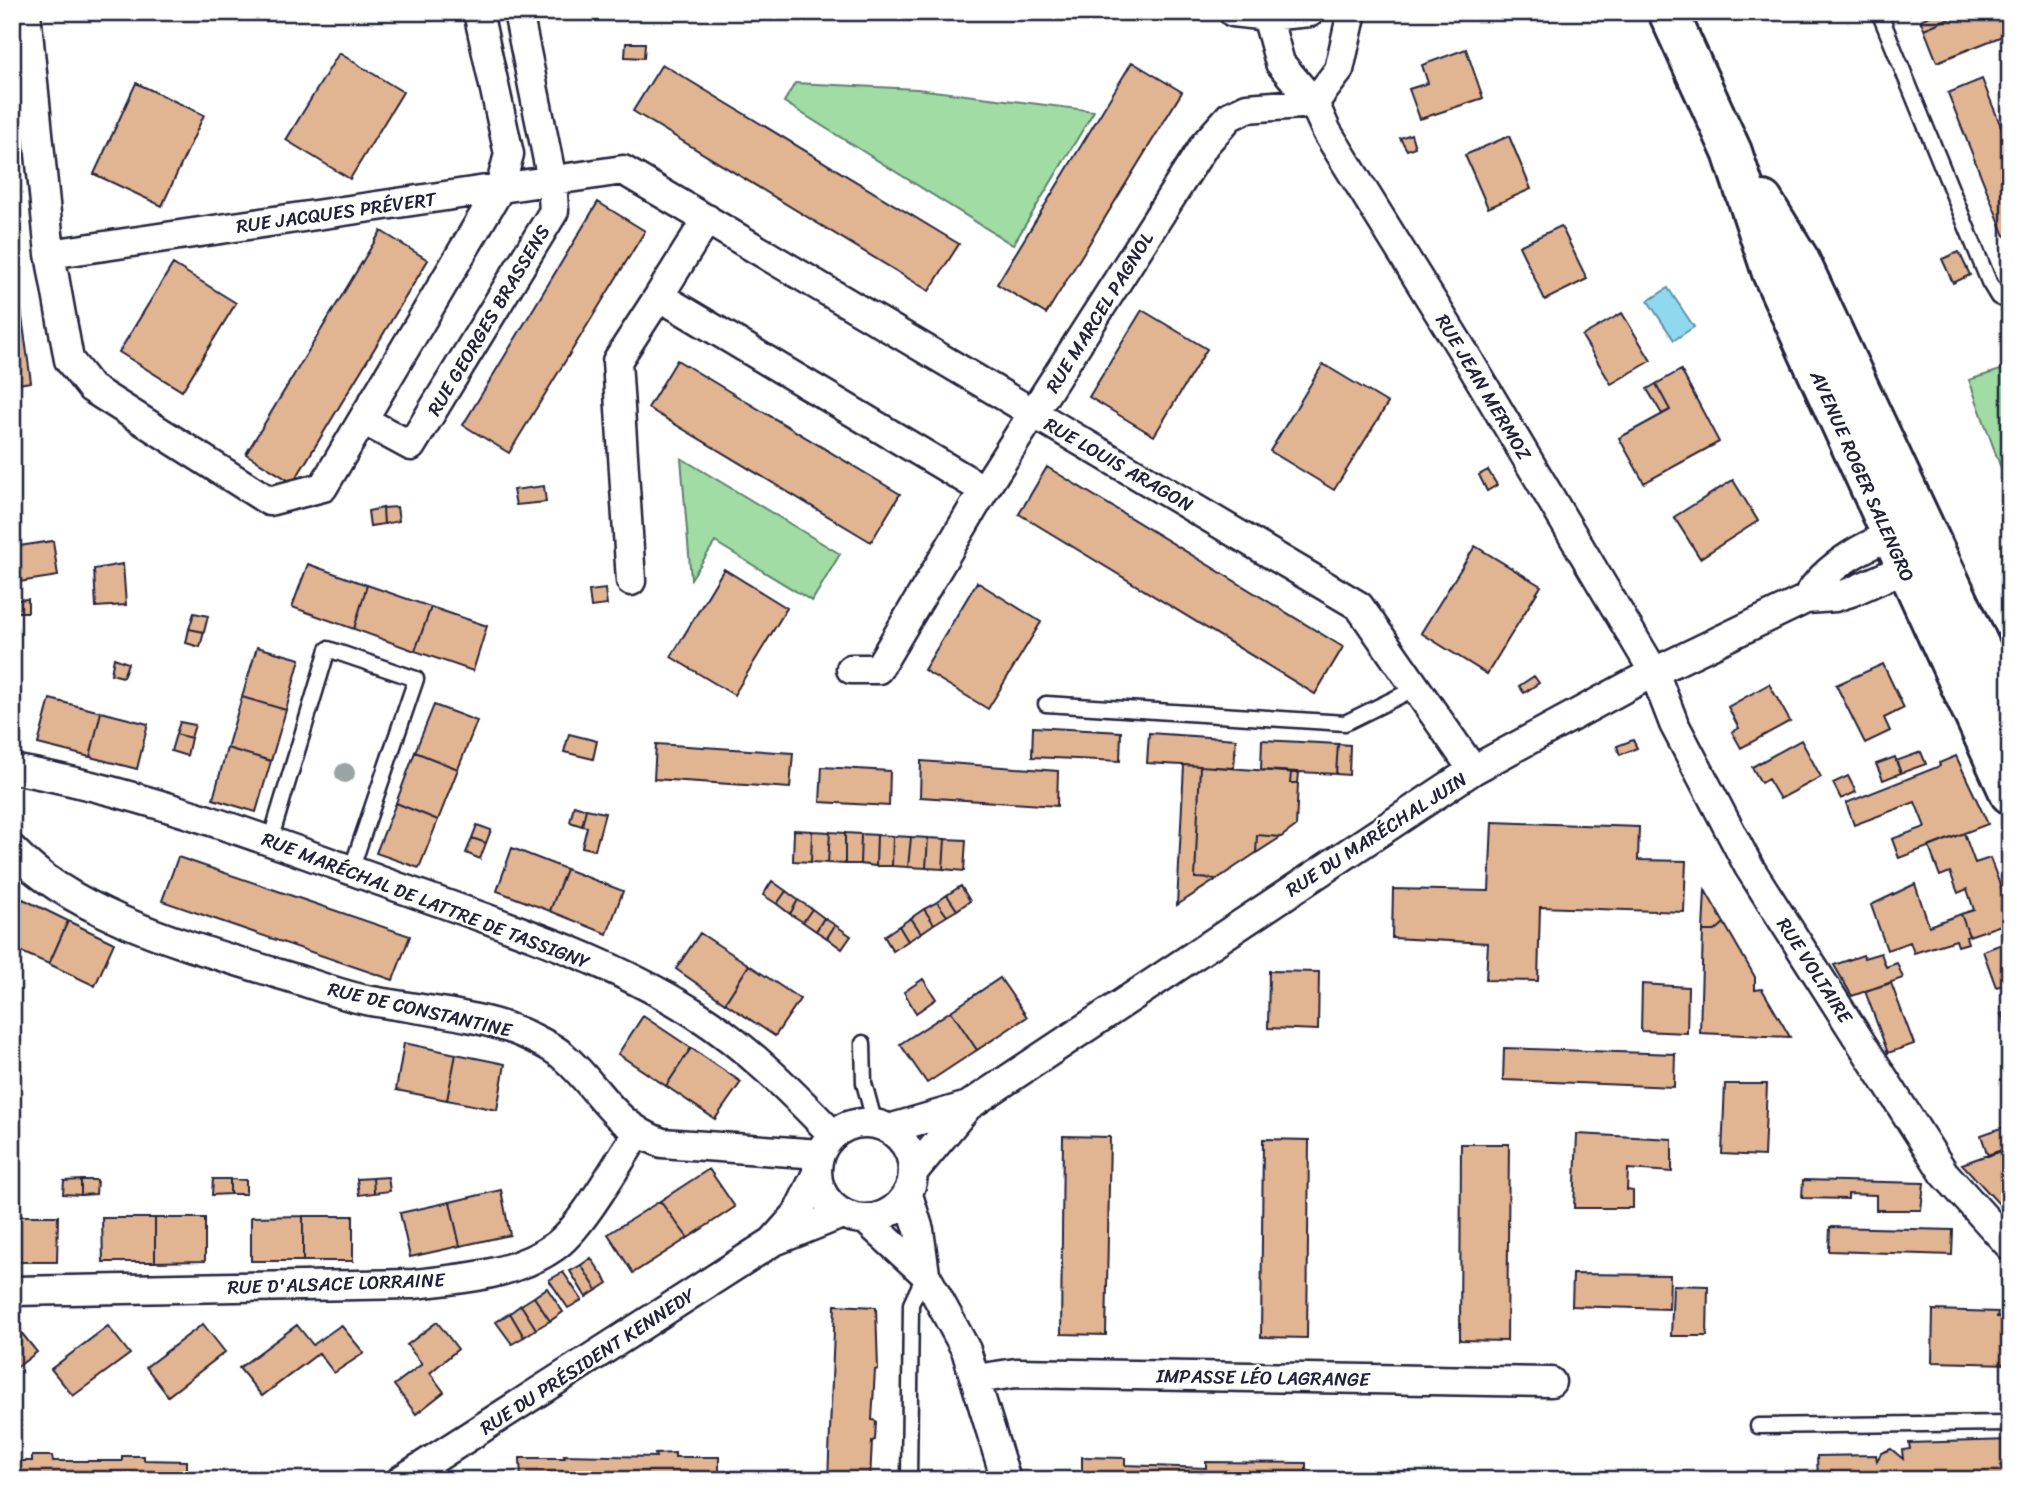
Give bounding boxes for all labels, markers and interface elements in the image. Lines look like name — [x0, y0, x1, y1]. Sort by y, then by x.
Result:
street label: RUE JACQUES PRÉVERT — [234, 182, 439, 243]
street label: RUE GEORGES BRASSENS — [418, 218, 559, 422]
street label: RUE MARCEL PAGNOL — [1036, 225, 1163, 400]
street label: RUE JEAN MERMOZ — [1427, 307, 1541, 468]
street label: AVENUE ROGER SALENGRO — [1801, 364, 1924, 587]
street label: RUE LOUIS ARAGON — [1038, 408, 1200, 521]
street label: RUE DU MARÉCHAL JUIN — [1279, 763, 1474, 906]
street label: RUE MARÉCHAL DE LATTRE DE TASSIGNY — [257, 822, 595, 979]
street label: RUE VOLTAIRE — [1768, 911, 1862, 1031]
street label: RUE DE CONSTANTINE — [325, 972, 516, 1047]
street label: RUE D'ALSACE LORRAINE — [227, 1263, 447, 1304]
street label: RUE DU PRÉSIDENT KENNEDY — [473, 1278, 703, 1444]
street label: IMPASSE LÉO LAGRANGE — [1155, 1359, 1371, 1396]

